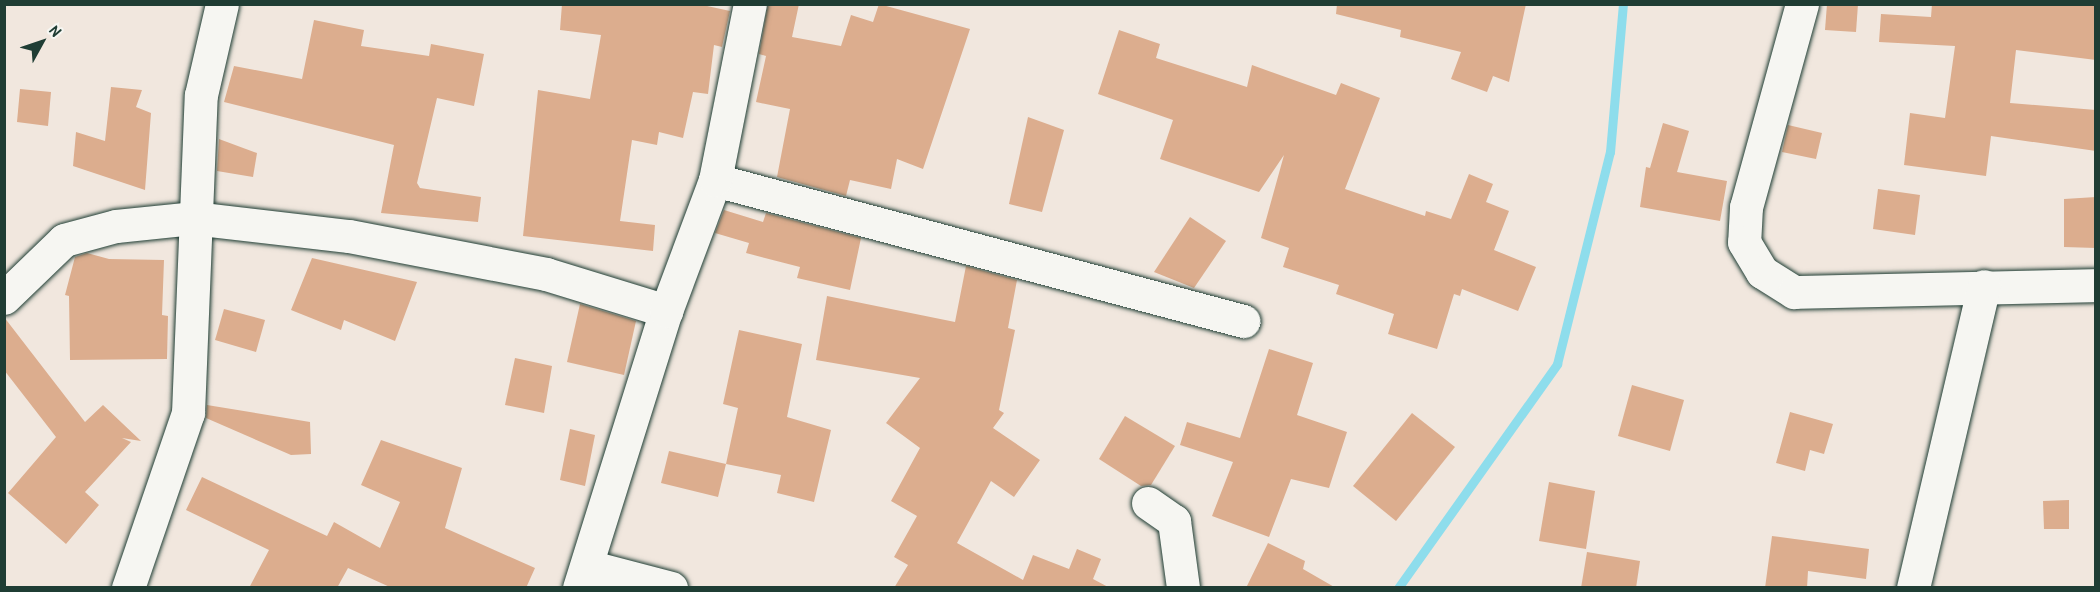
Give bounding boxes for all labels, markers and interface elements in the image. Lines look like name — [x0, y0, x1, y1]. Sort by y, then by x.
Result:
north arrow — [12, 12, 72, 72]
text: N — [45, 20, 67, 41]

